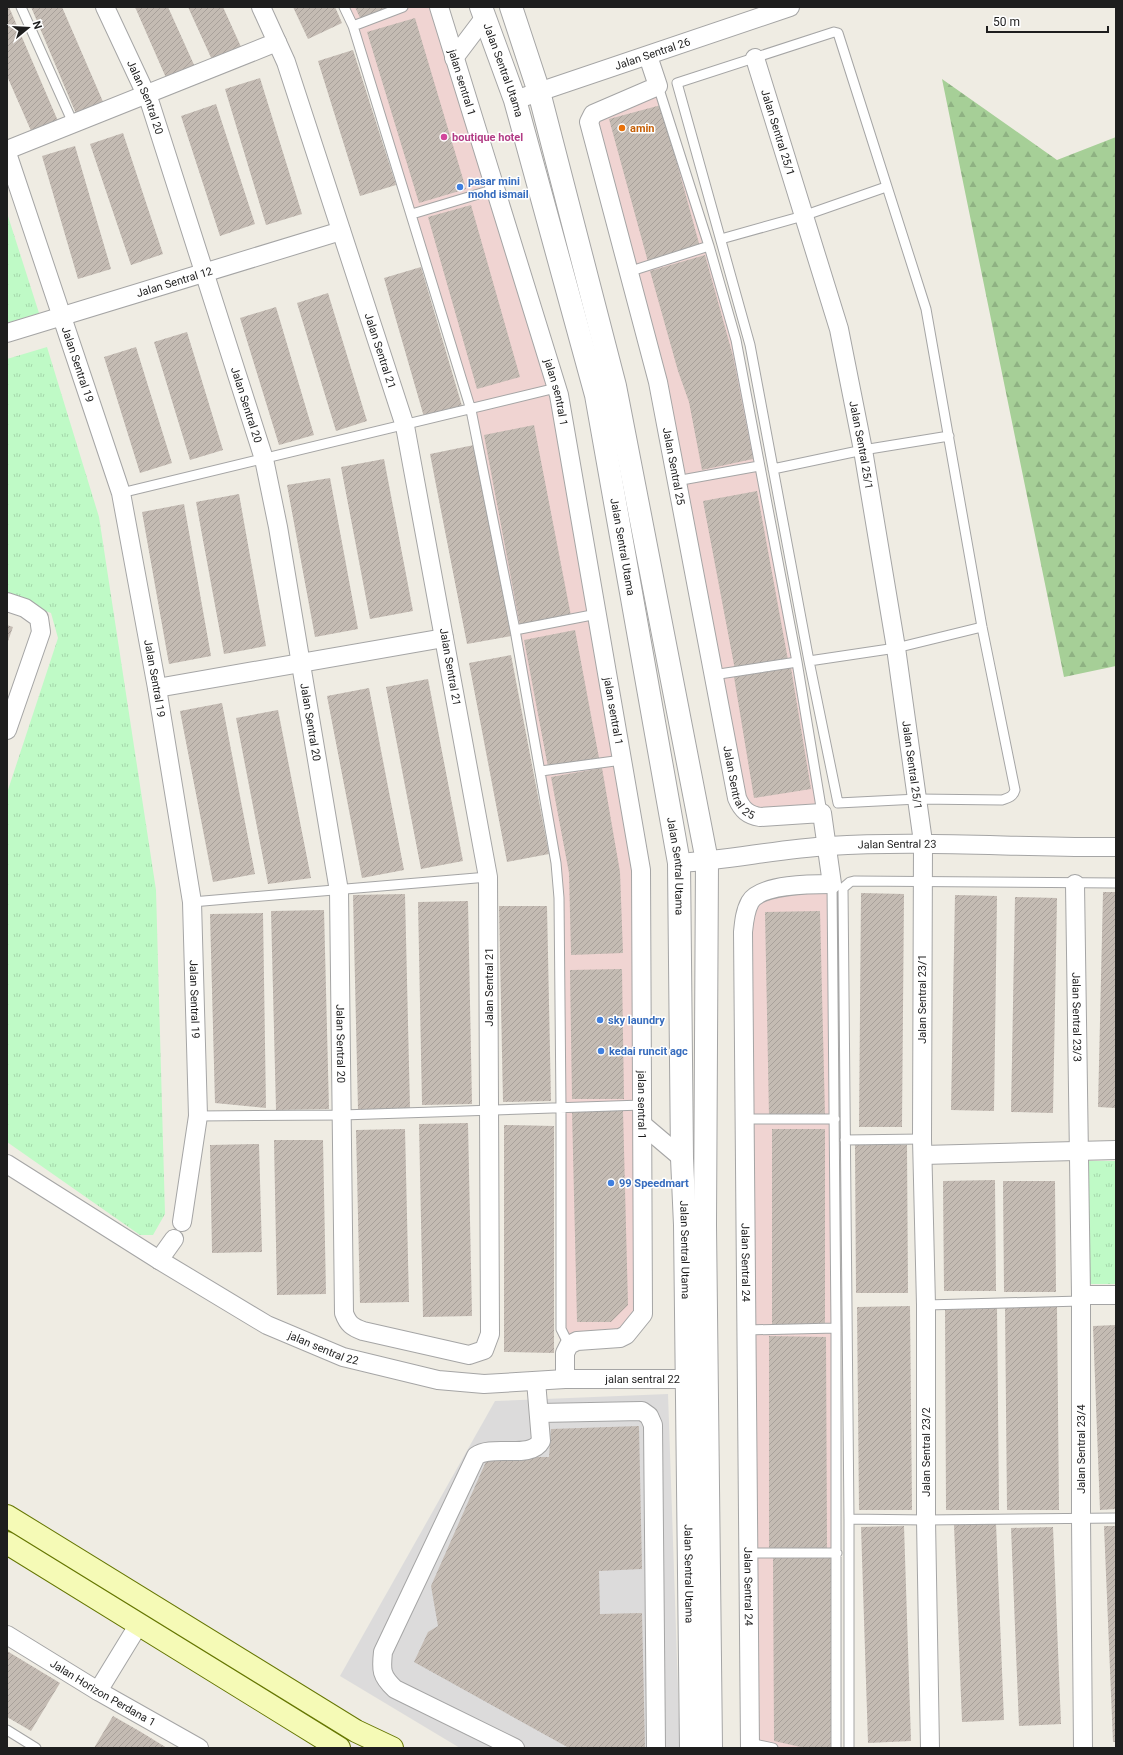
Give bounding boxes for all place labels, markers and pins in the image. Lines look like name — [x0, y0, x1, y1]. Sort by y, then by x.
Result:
place label: amin — [630, 122, 655, 135]
marker: amin — [617, 123, 627, 133]
place label: boutique hotel — [452, 131, 523, 144]
marker: boutique hotel — [439, 132, 449, 142]
place label: pasar mini mohd ismail — [468, 175, 529, 201]
marker: pasar mini mohd ismail — [455, 182, 465, 192]
place label: sky laundry — [608, 1014, 665, 1027]
marker: sky laundry — [595, 1015, 605, 1025]
place label: kedai runcit agc — [609, 1045, 688, 1058]
marker: kedai runcit agc — [596, 1046, 606, 1056]
place label: 99 Speedmart — [619, 1177, 689, 1190]
marker: 99 Speedmart — [606, 1178, 616, 1188]

